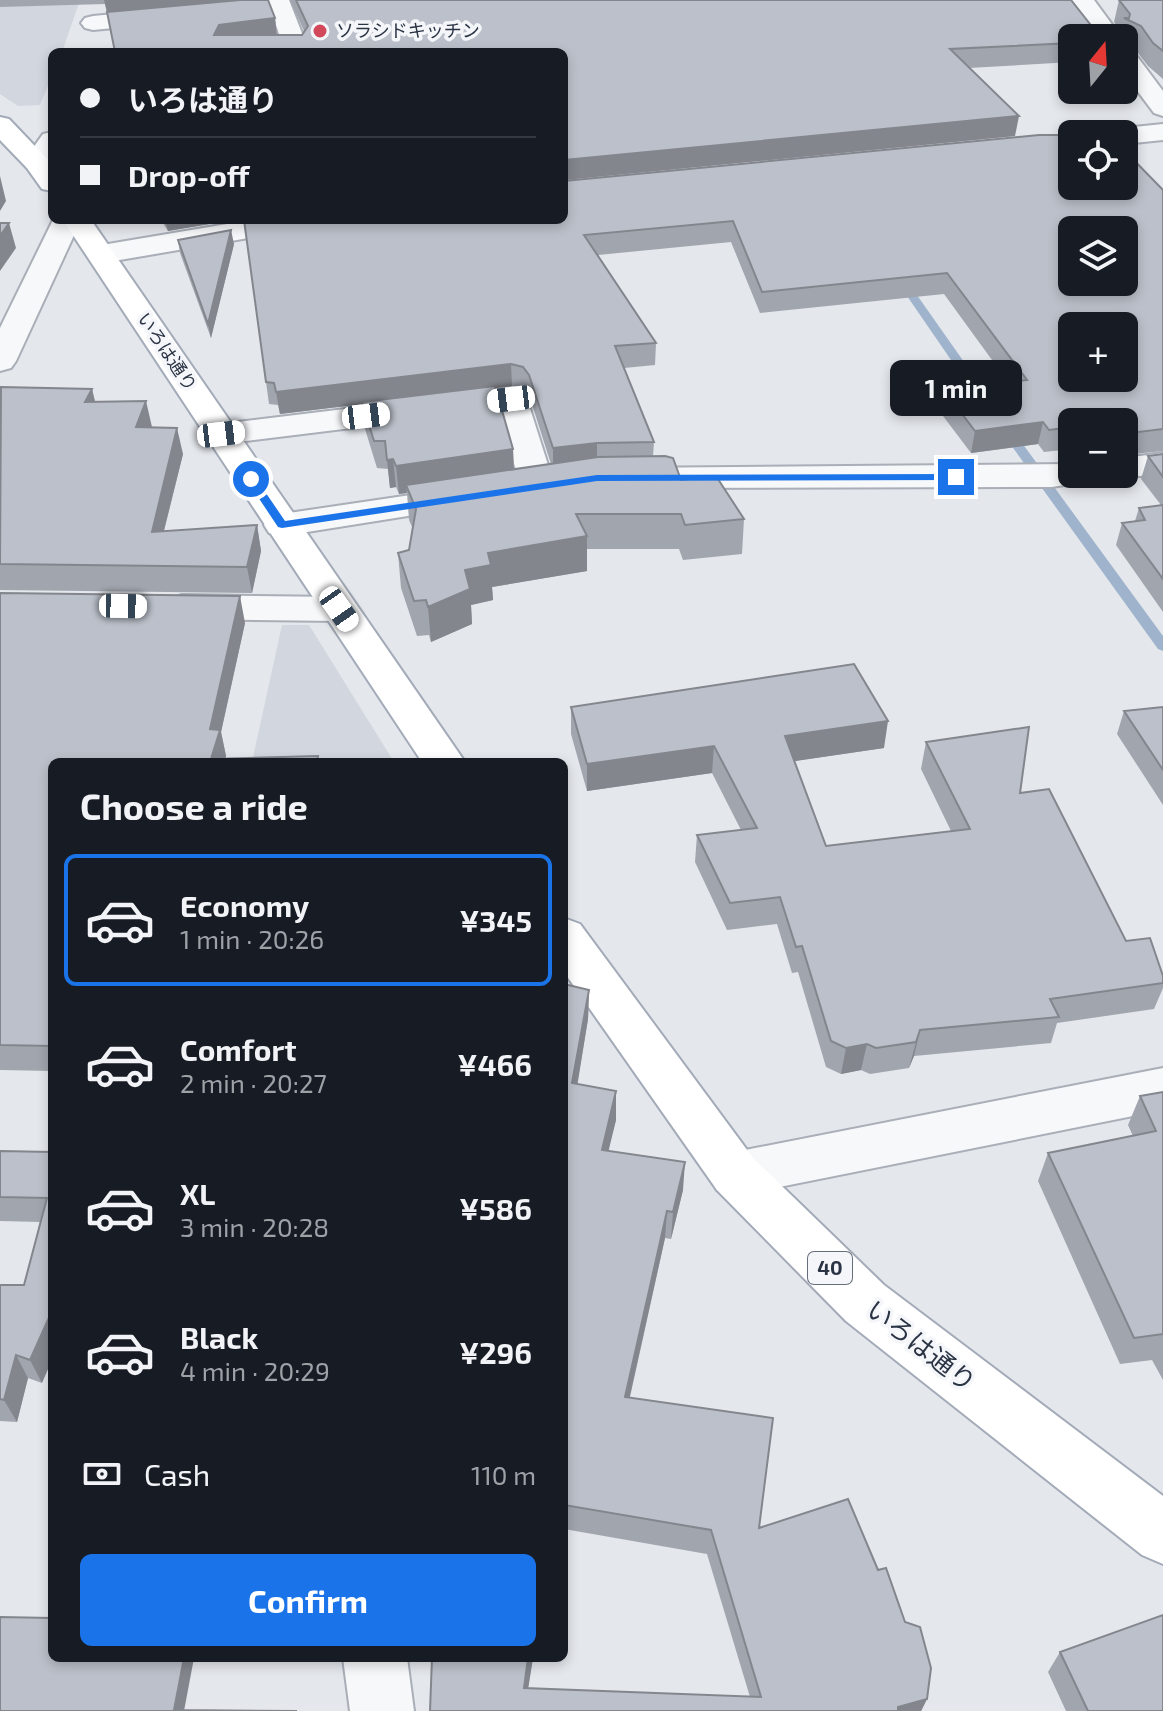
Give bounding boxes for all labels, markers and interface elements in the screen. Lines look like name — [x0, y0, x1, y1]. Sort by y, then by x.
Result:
place label: ソラシドキッチン — [336, 19, 480, 41]
marker: ソラシドキッチン — [311, 22, 329, 40]
north arrow — [1058, 24, 1138, 104]
map controls — [1058, 24, 1138, 488]
text: いろは通り — [128, 81, 278, 117]
button: locate — [1058, 120, 1138, 200]
text: Drop-off — [128, 157, 250, 193]
button: layers — [1058, 216, 1138, 296]
street label: いろは通り — [134, 308, 202, 395]
button: + — [1058, 312, 1138, 392]
callout: 1 min — [890, 361, 1022, 417]
text: 1 min — [925, 372, 987, 403]
car — [486, 384, 536, 414]
car — [341, 401, 391, 431]
button: − — [1058, 408, 1138, 488]
car — [196, 419, 246, 449]
route end — [938, 459, 974, 495]
route start — [233, 461, 269, 497]
car — [315, 582, 363, 636]
car — [99, 594, 147, 618]
text: Choose a ride — [80, 784, 308, 827]
icon: car — [84, 884, 156, 956]
text: Economy — [180, 887, 309, 923]
text: ¥345 — [459, 902, 532, 938]
text: 1 min · 20:26 — [180, 923, 324, 954]
icon: car — [84, 1028, 156, 1100]
text: Comfort — [180, 1031, 297, 1067]
text: ¥466 — [458, 1046, 532, 1082]
text: 2 min · 20:27 — [180, 1067, 327, 1098]
icon: car — [84, 1172, 156, 1244]
text: XL — [180, 1175, 215, 1211]
text: ¥586 — [459, 1190, 532, 1226]
text: 3 min · 20:28 — [180, 1211, 329, 1242]
road number: 40 — [808, 1252, 852, 1284]
street label: いろは通り — [861, 1293, 983, 1397]
icon: car — [84, 1316, 156, 1388]
text: Black — [180, 1319, 258, 1355]
text: ¥296 — [459, 1334, 532, 1370]
text: 4 min · 20:29 — [180, 1355, 330, 1386]
icon: cash — [80, 1452, 124, 1496]
text: Cash — [144, 1456, 210, 1492]
text: 110 m — [471, 1459, 536, 1490]
button: Confirm — [80, 1554, 536, 1646]

